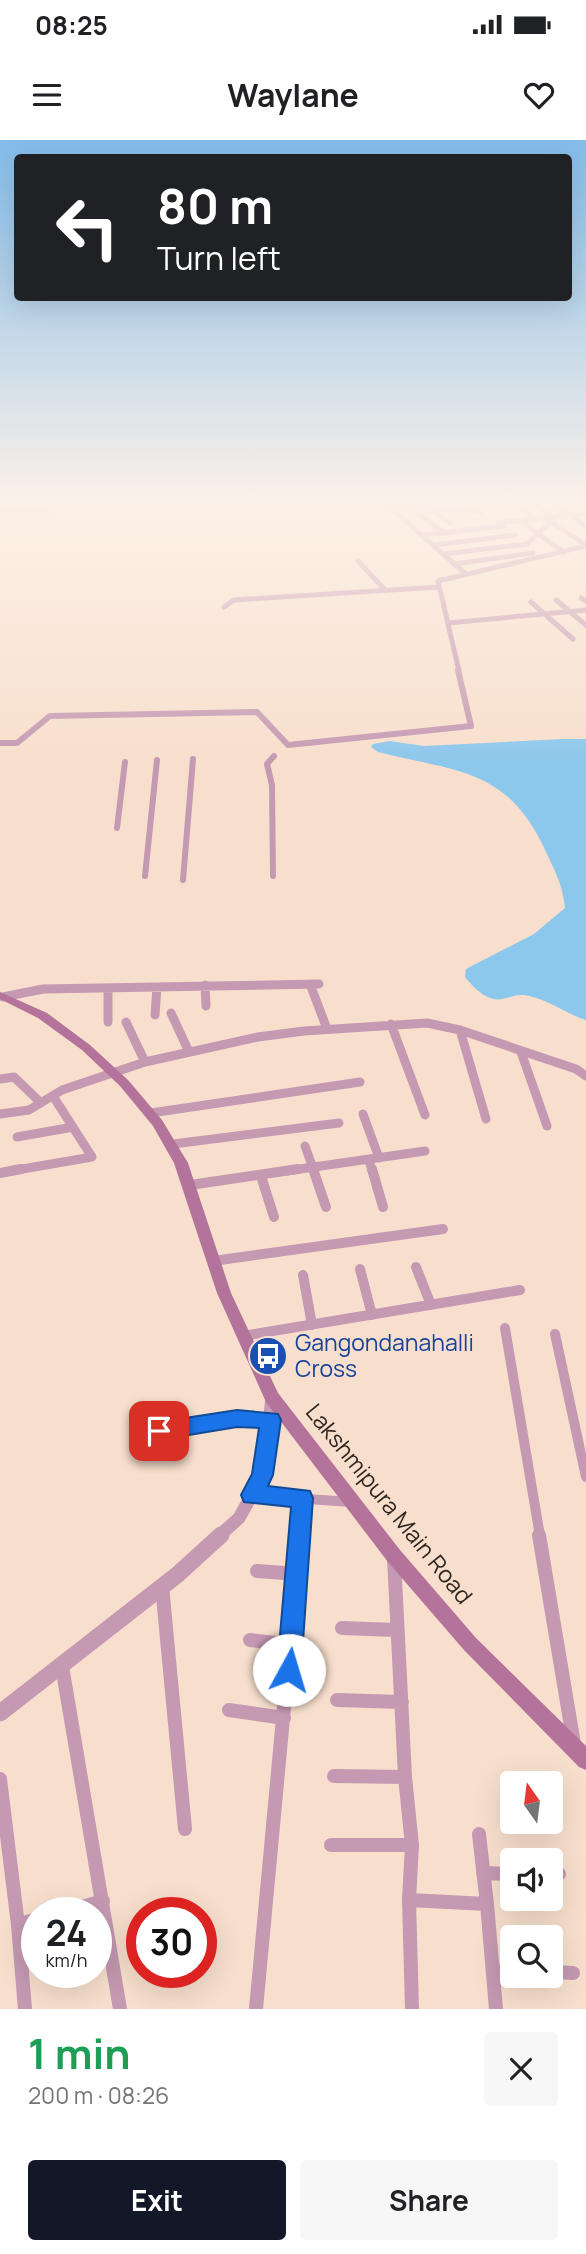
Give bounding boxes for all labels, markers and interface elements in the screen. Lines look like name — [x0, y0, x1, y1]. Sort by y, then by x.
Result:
text: 08:25 — [35, 7, 108, 43]
text: Waylane — [227, 73, 359, 117]
icon: menu — [28, 76, 66, 114]
icon: heart — [520, 76, 558, 114]
text: 80 m — [157, 172, 273, 239]
icon: left — [42, 182, 133, 273]
text: Turn left — [157, 236, 281, 280]
place label: Gangondanahalli Cross — [295, 1326, 474, 1384]
bus stop icon: Gangondanahalli Cross — [247, 1335, 289, 1377]
street label: Lakshmipura Main Road — [299, 1397, 481, 1610]
pin — [129, 1401, 189, 1461]
icon: arrive — [140, 1412, 178, 1450]
position arrow — [252, 1633, 326, 1707]
north arrow — [500, 1771, 564, 1834]
map controls — [500, 1771, 563, 1988]
button: sound — [500, 1848, 563, 1911]
speed limit sign: 30 — [126, 1897, 217, 1988]
text: 24 — [46, 1909, 87, 1957]
button: search — [500, 1925, 563, 1988]
text: km/h — [46, 1948, 87, 1972]
text: 1 min — [28, 2024, 131, 2082]
button: close — [484, 2032, 558, 2106]
text: 200 m · 08:26 — [28, 2079, 169, 2111]
button: Exit — [28, 2160, 286, 2240]
button: Share — [300, 2160, 558, 2240]

